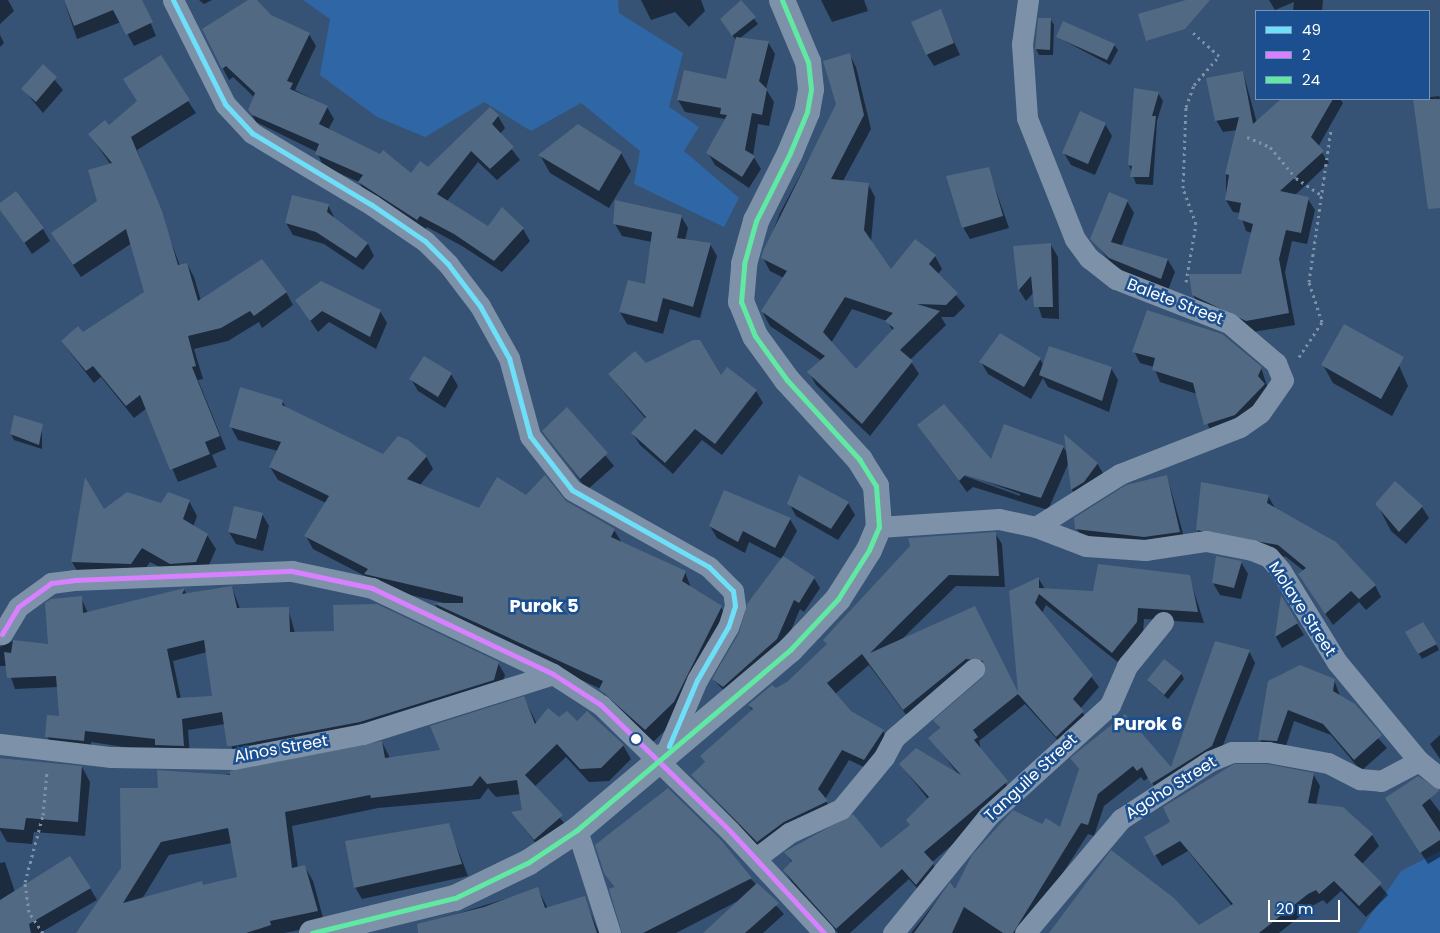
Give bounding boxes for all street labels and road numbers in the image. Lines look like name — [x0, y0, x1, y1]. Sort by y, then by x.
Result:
street label: Balete Street — [1124, 275, 1226, 329]
street label: Molave Street — [1264, 558, 1340, 660]
street label: Tanguile Street — [981, 730, 1081, 826]
street label: Alnos Street — [233, 731, 329, 767]
street label: Agoho Street — [1122, 752, 1220, 824]

